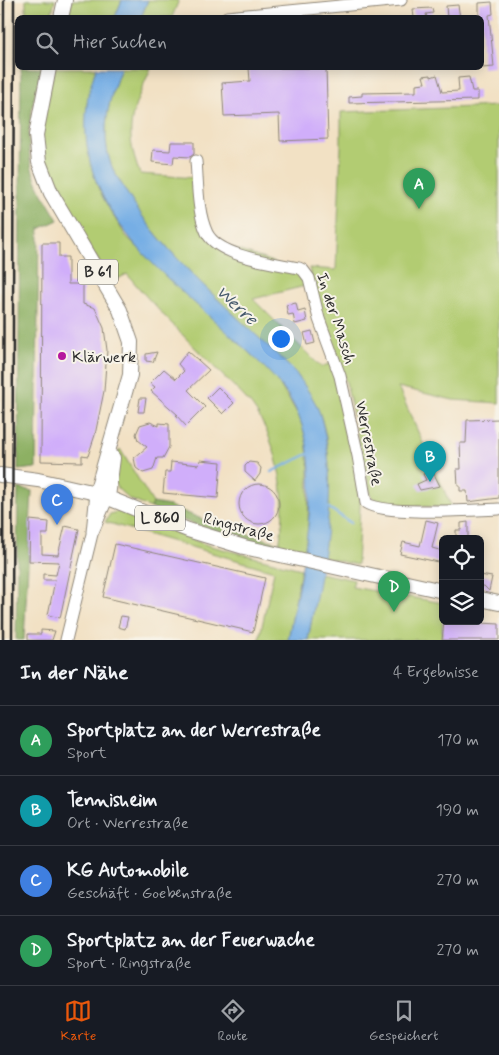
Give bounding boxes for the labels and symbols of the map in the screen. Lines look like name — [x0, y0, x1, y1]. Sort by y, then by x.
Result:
pin: A — [403, 168, 435, 209]
road number: B 61 — [78, 260, 118, 284]
street label: In der Masch — [311, 270, 360, 367]
water label: Werre — [210, 280, 263, 332]
your location — [268, 326, 294, 352]
place label: Klärwerk — [72, 347, 136, 368]
marker: Klärwerk — [56, 350, 68, 362]
street label: Werrestraße — [350, 399, 387, 487]
pin: B — [414, 441, 446, 482]
pin: C — [41, 484, 73, 525]
road number: L 860 — [135, 506, 185, 530]
street label: Ringstraße — [201, 508, 276, 548]
pin: D — [378, 571, 410, 612]

